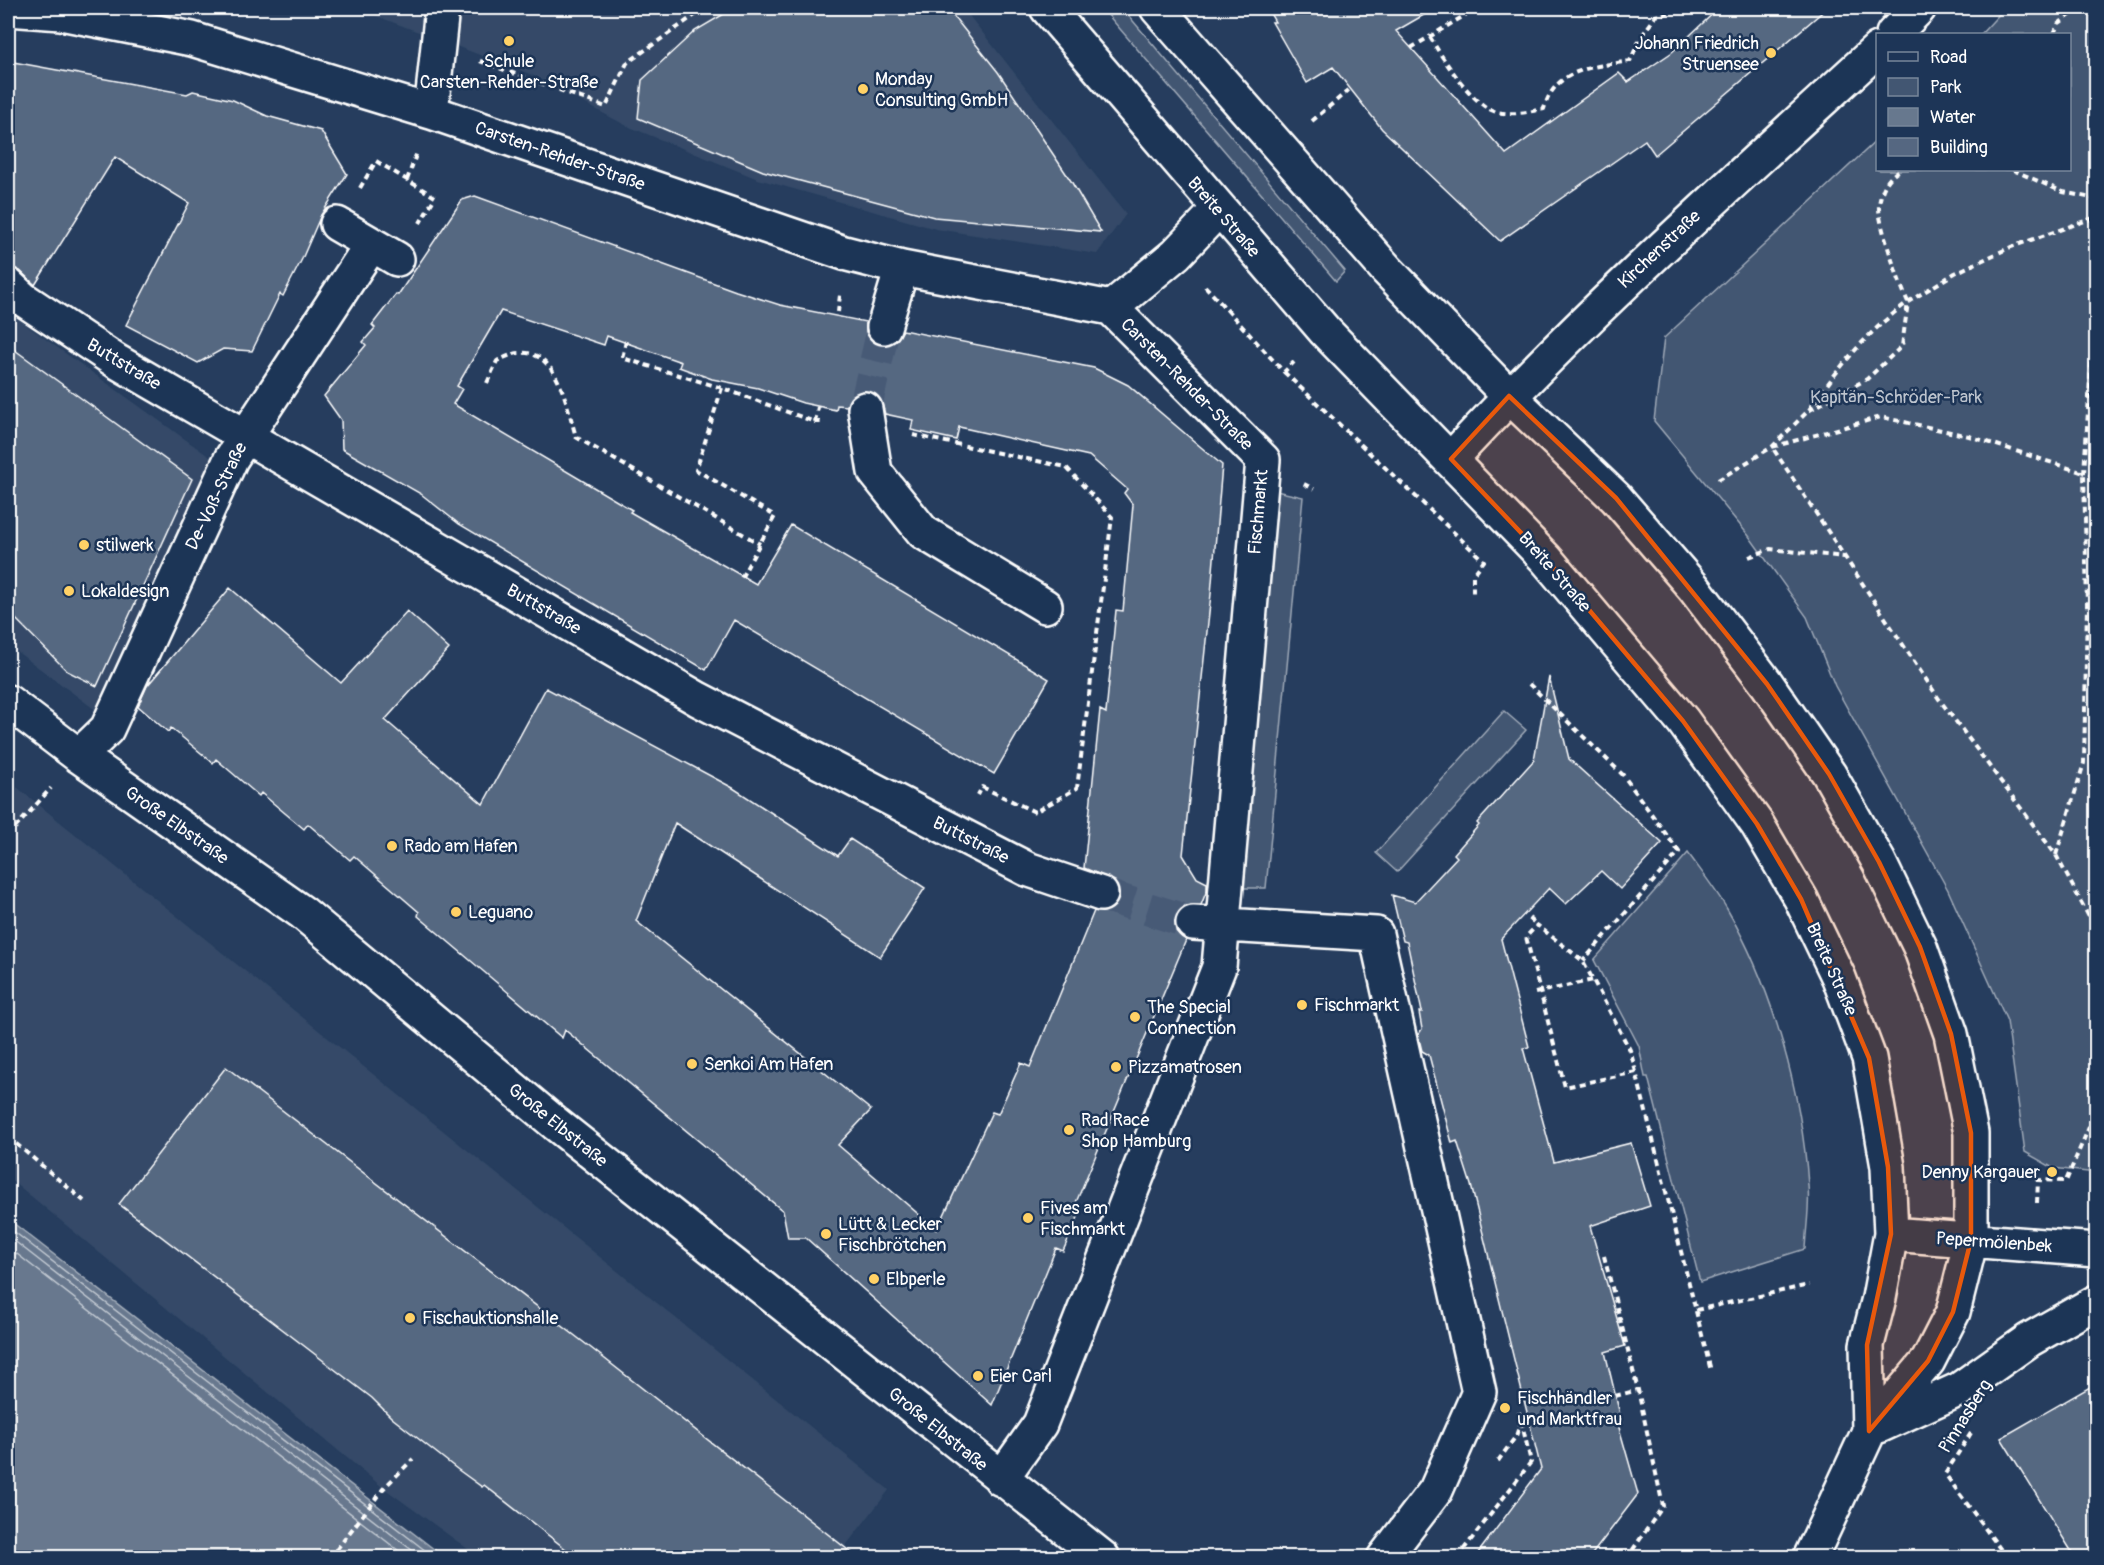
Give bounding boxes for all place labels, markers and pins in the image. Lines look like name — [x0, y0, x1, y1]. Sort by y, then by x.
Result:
place label: Johann Friedrich Struensee — [1635, 32, 1759, 76]
marker: Schule Carsten-Rehder-Straße — [502, 34, 516, 48]
marker: Johann Friedrich Struensee — [1764, 46, 1778, 60]
place label: Schule Carsten-Rehder-Straße — [420, 50, 598, 94]
place label: Monday Consulting GmbH — [875, 68, 1008, 112]
marker: Monday Consulting GmbH — [856, 82, 870, 96]
place label: stilwerk — [96, 534, 154, 557]
marker: stilwerk — [77, 538, 91, 552]
place label: Lokaldesign — [81, 580, 169, 603]
marker: Lokaldesign — [62, 584, 76, 598]
place label: Rado am Hafen — [404, 835, 518, 858]
marker: Rado am Hafen — [385, 839, 399, 853]
place label: Leguano — [468, 901, 534, 924]
marker: Leguano — [449, 905, 463, 919]
place label: Fischmarkt — [1314, 994, 1400, 1017]
place label: The Special Connection — [1147, 996, 1236, 1040]
marker: Fischmarkt — [1295, 998, 1309, 1012]
marker: The Special Connection — [1128, 1010, 1142, 1024]
place label: Senkoi Am Hafen — [704, 1053, 833, 1076]
place label: Pizzamatrosen — [1128, 1056, 1242, 1079]
marker: Senkoi Am Hafen — [685, 1057, 699, 1071]
marker: Pizzamatrosen — [1109, 1060, 1123, 1074]
place label: Rad Race Shop Hamburg — [1081, 1109, 1191, 1153]
marker: Rad Race Shop Hamburg — [1062, 1123, 1076, 1137]
place label: Denny Kargauer — [1922, 1161, 2041, 1184]
marker: Denny Kargauer — [2045, 1165, 2059, 1179]
place label: Fives am Fischmarkt — [1040, 1197, 1126, 1241]
marker: Fives am Fischmarkt — [1021, 1211, 1035, 1225]
place label: Lütt & Lecker Fischbrötchen — [838, 1213, 946, 1257]
marker: Lütt & Lecker Fischbrötchen — [819, 1227, 833, 1241]
place label: Elbperle — [886, 1268, 946, 1291]
marker: Elbperle — [867, 1272, 881, 1286]
place label: Fischauktionshalle — [422, 1307, 558, 1330]
marker: Fischauktionshalle — [403, 1311, 417, 1325]
place label: Eier Carl — [990, 1365, 1052, 1388]
marker: Eier Carl — [971, 1369, 985, 1383]
place label: Fischhändler und Marktfrau — [1517, 1387, 1622, 1431]
marker: Fischhändler und Marktfrau — [1498, 1401, 1512, 1415]

